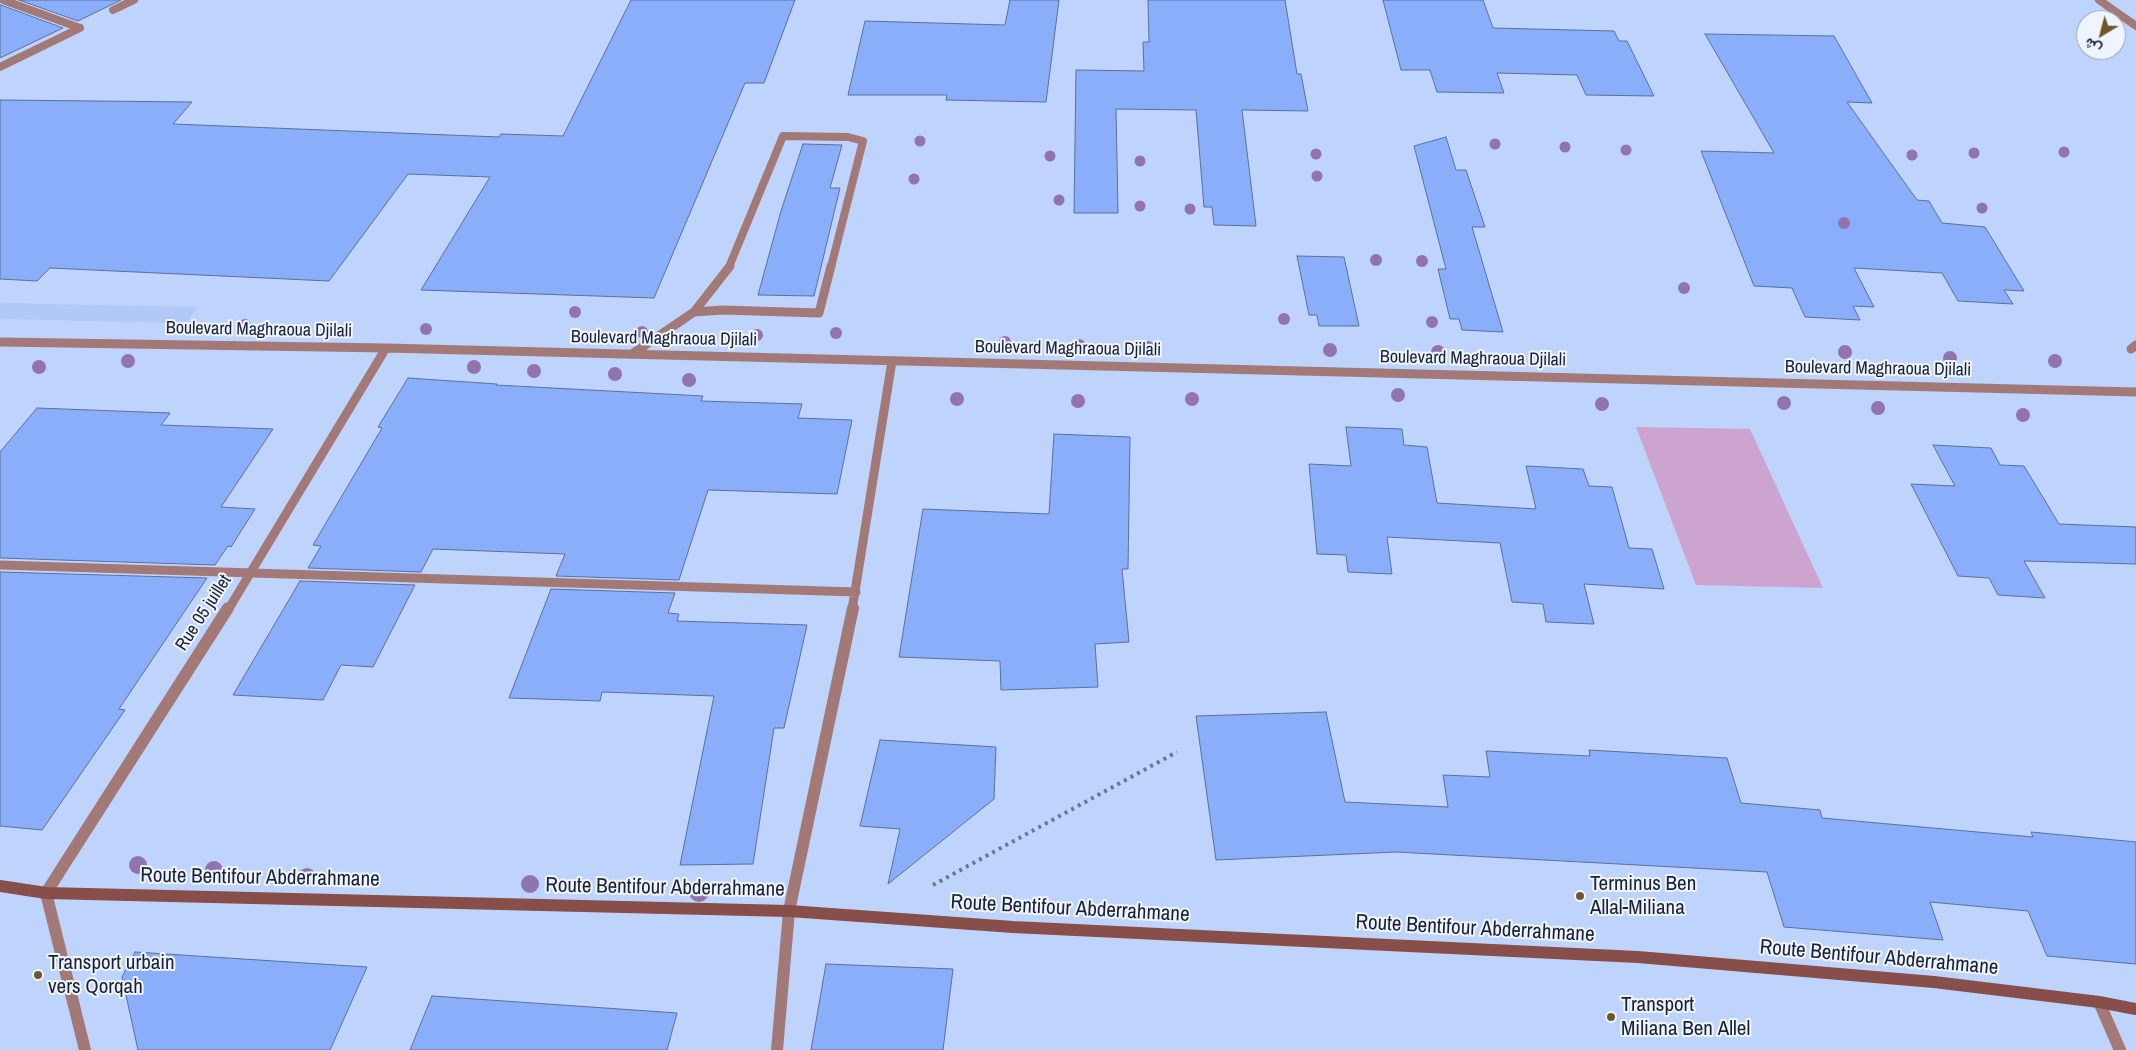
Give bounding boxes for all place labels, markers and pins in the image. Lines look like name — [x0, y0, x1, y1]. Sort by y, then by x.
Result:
place label: Terminus Ben Allal-Miliana — [1590, 871, 1696, 921]
marker: Terminus Ben Allal-Miliana — [1574, 890, 1586, 902]
place label: Transport urbain vers Qorqah — [48, 950, 175, 1000]
marker: Transport urbain vers Qorqah — [32, 969, 44, 981]
place label: Transport Miliana Ben Allel — [1621, 992, 1750, 1042]
marker: Transport Miliana Ben Allel — [1605, 1011, 1617, 1023]

